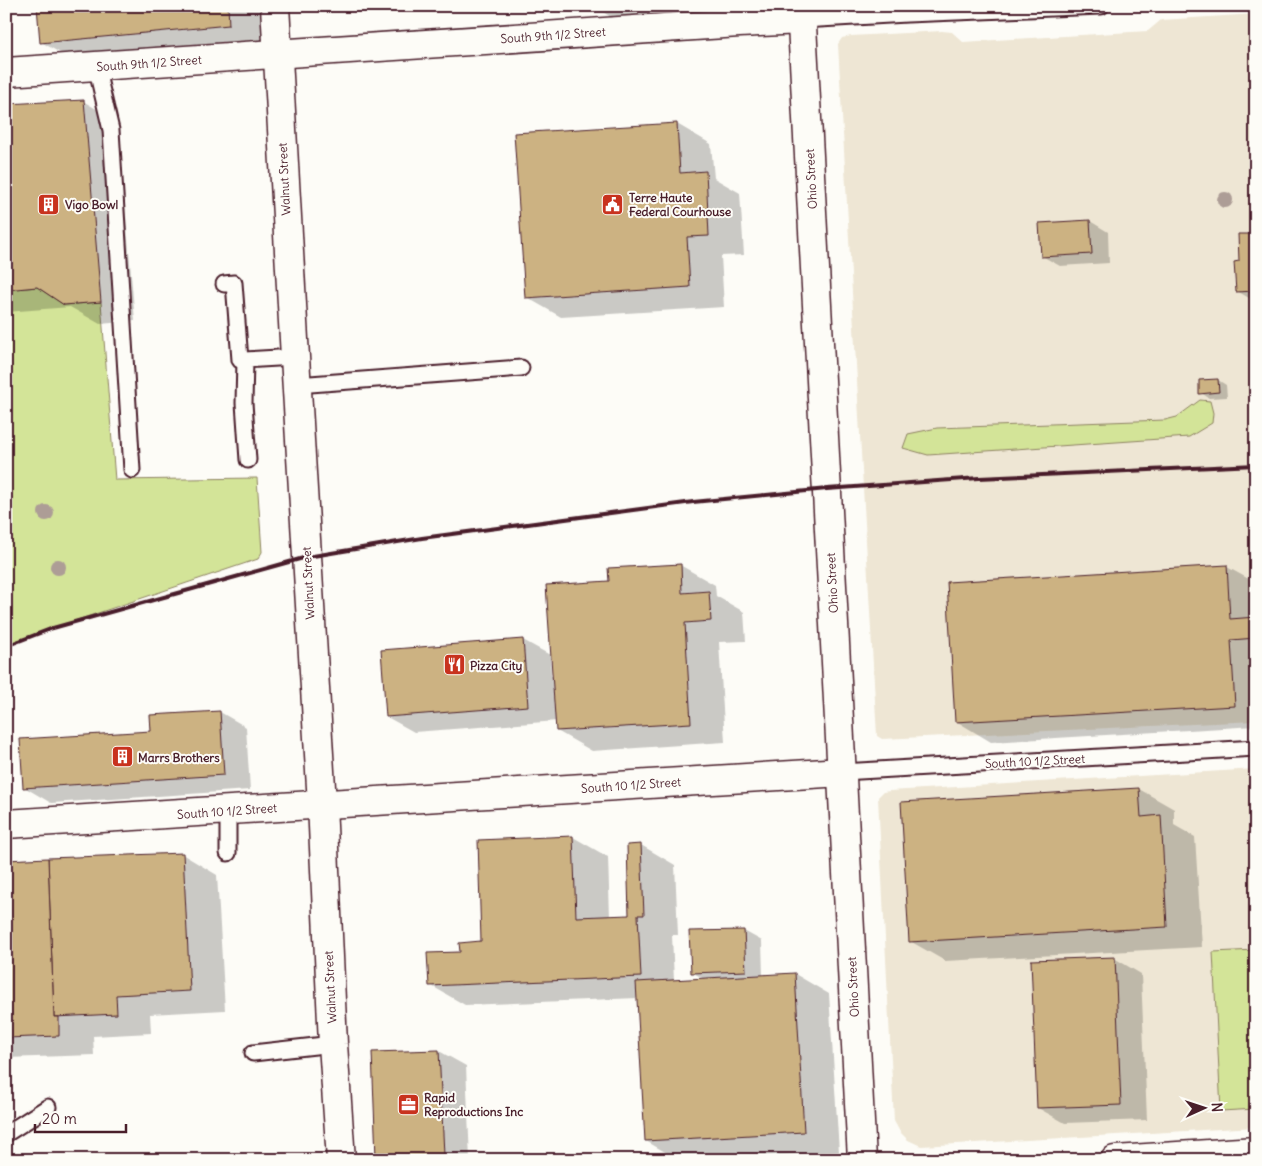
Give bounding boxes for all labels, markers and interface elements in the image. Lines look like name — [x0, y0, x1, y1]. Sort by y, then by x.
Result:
street label: South 9th 1/2 Street — [500, 24, 606, 46]
street label: South 9th 1/2 Street — [96, 52, 202, 74]
street label: Walnut Street — [275, 142, 293, 216]
street label: Ohio Street — [802, 148, 820, 210]
place label: Terre Haute Federal Courhouse — [629, 190, 732, 219]
building icon: Vigo Bowl — [37, 192, 61, 216]
public building icon: Terre Haute Federal Courhouse — [601, 192, 625, 216]
place label: Vigo Bowl — [65, 197, 119, 213]
street label: Walnut Street — [299, 546, 317, 620]
street label: Ohio Street — [823, 552, 841, 614]
restaurant icon: Pizza City — [442, 653, 466, 677]
place label: Pizza City — [470, 658, 523, 674]
building icon: Marrs Brothers — [110, 745, 134, 769]
place label: Marrs Brothers — [138, 750, 220, 765]
street label: South 10 1/2 Street — [984, 751, 1086, 771]
street label: South 10 1/2 Street — [580, 774, 682, 796]
street label: South 10 1/2 Street — [176, 800, 278, 822]
street label: Walnut Street — [321, 950, 339, 1024]
street label: Ohio Street — [844, 956, 862, 1018]
north arrow — [1180, 1084, 1230, 1134]
place label: Rapid Reproductions Inc — [424, 1090, 523, 1120]
office icon: Rapid Reproductions Inc — [396, 1092, 420, 1116]
scale bar — [35, 1101, 126, 1133]
text: N — [1208, 1102, 1226, 1113]
text: 20 m — [42, 1109, 77, 1128]

